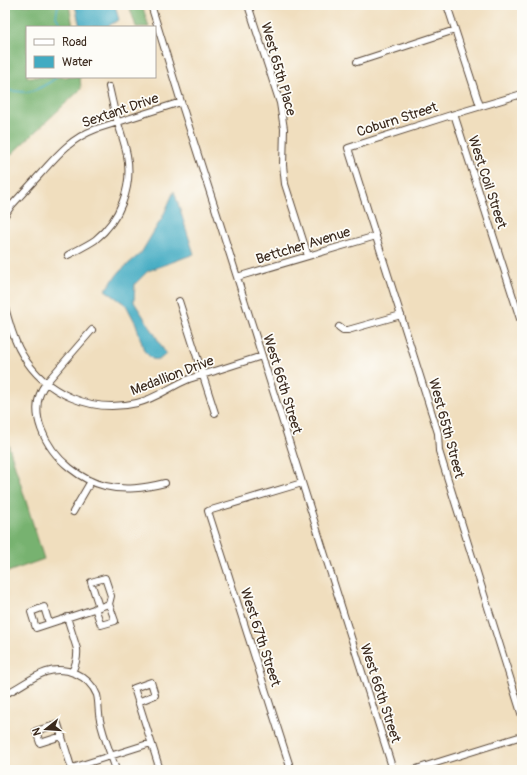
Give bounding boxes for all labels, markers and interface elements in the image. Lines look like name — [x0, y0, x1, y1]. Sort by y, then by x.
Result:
street label: West 65th Place — [257, 20, 300, 118]
legend — [26, 26, 156, 78]
text: Road — [62, 35, 87, 50]
text: Water — [62, 55, 93, 70]
street label: Sextant Drive — [80, 89, 161, 132]
street label: Coburn Street — [355, 98, 440, 141]
street label: West Coil Street — [464, 133, 511, 231]
street label: Bettcher Avenue — [254, 223, 352, 268]
street label: West 66th Street — [259, 332, 306, 436]
street label: Medallion Drive — [128, 352, 216, 399]
street label: West 65th Street — [425, 376, 468, 480]
street label: West 67th Street — [237, 586, 285, 689]
street label: West 66th Street — [356, 641, 405, 745]
north arrow — [26, 709, 66, 749]
text: N — [29, 726, 44, 737]

